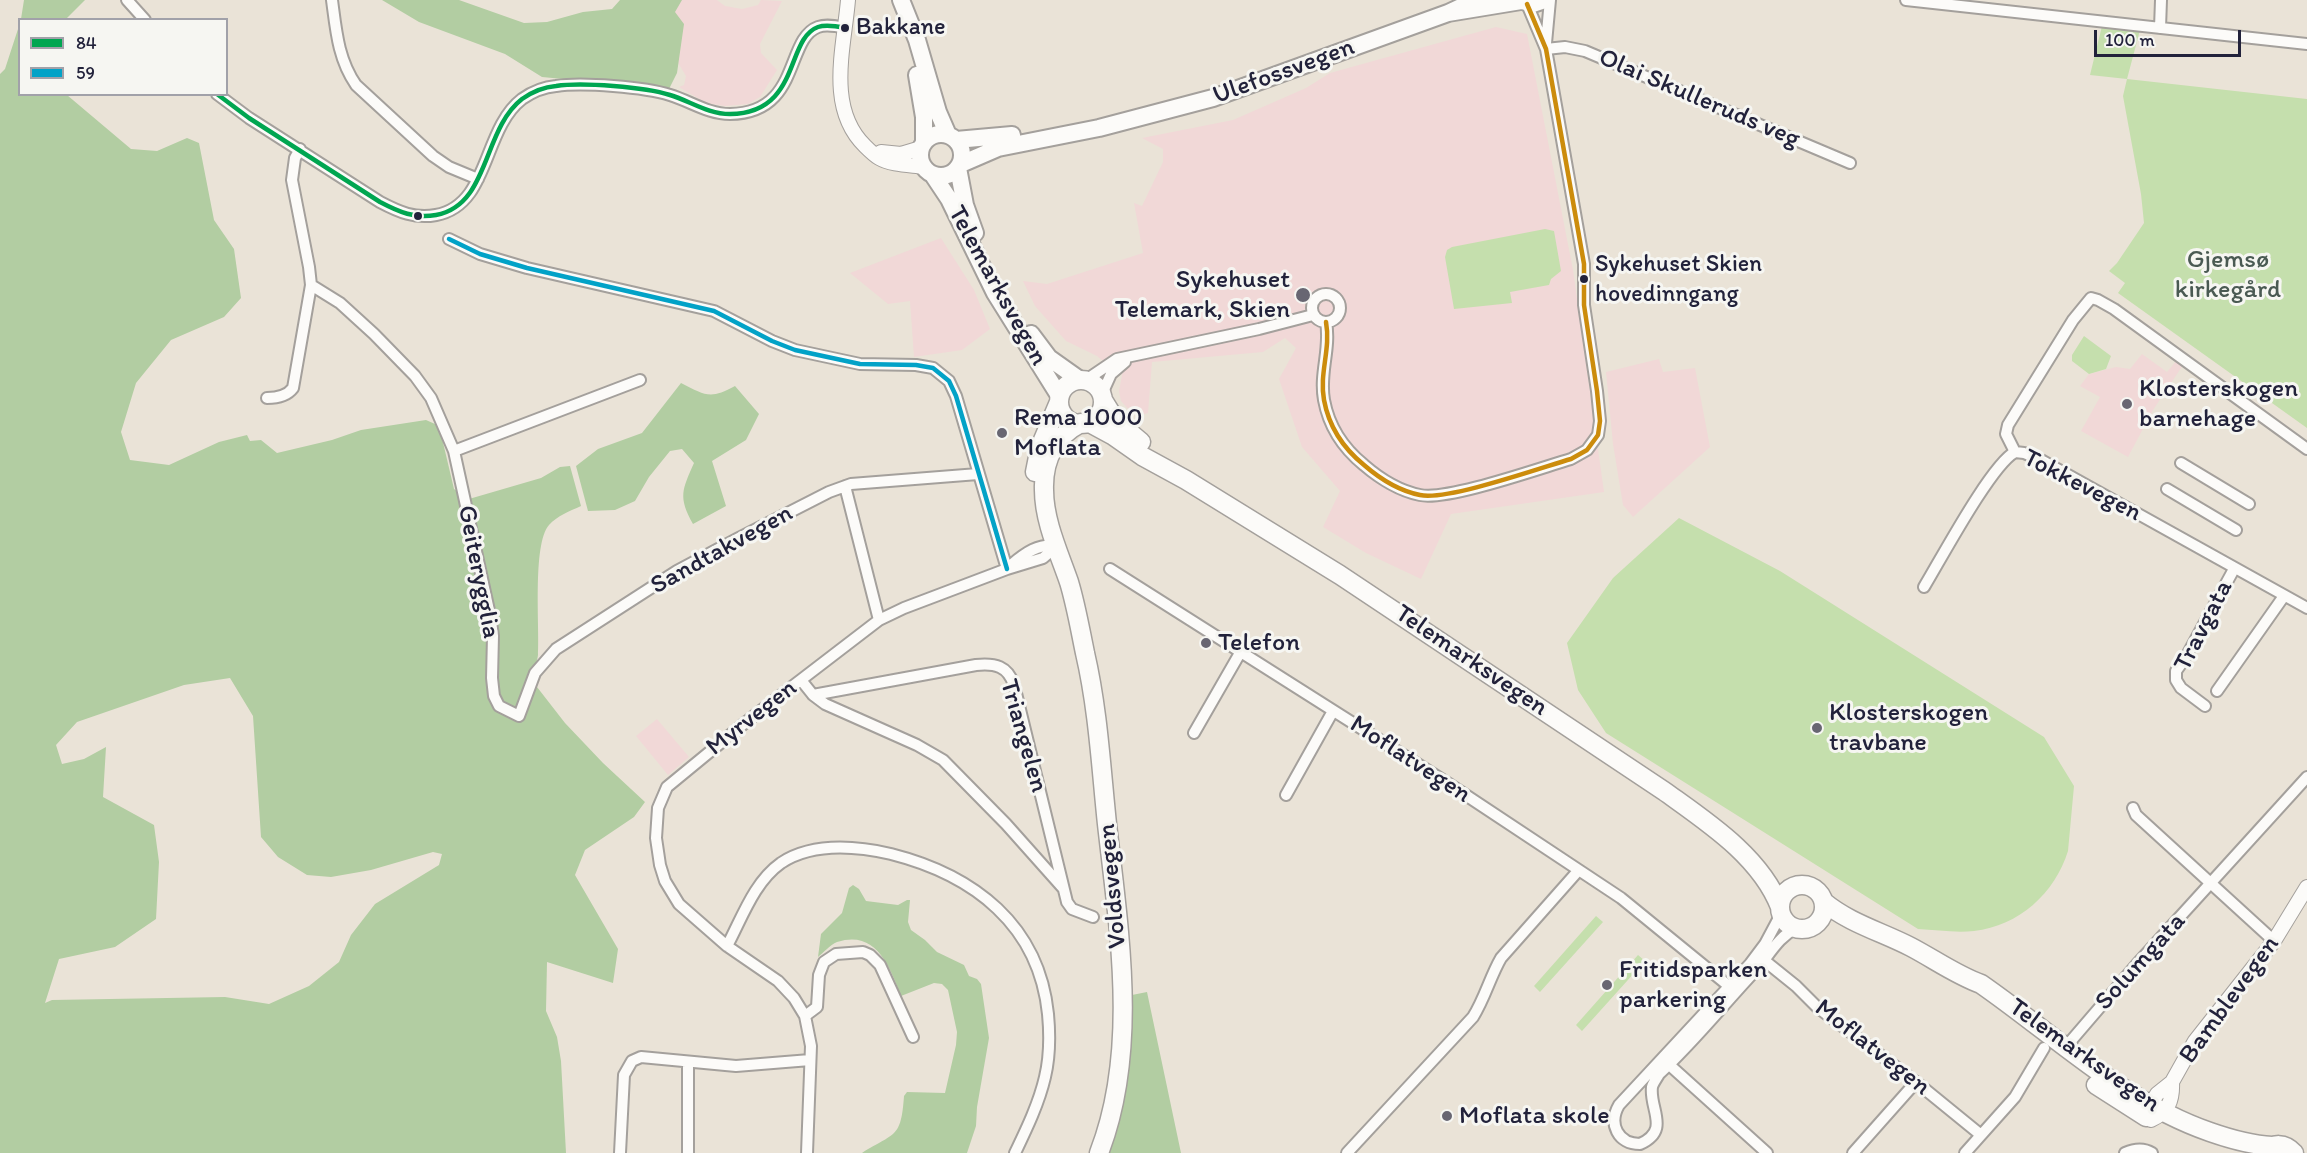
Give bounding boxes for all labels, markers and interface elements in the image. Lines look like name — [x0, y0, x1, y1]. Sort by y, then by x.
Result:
place label: Bakkane — [856, 14, 946, 42]
legend — [18, 18, 228, 96]
scale bar — [2097, 18, 2244, 56]
marker: Bakkane — [839, 22, 851, 34]
text: 100 m — [2105, 29, 2155, 51]
text: 84 — [76, 32, 97, 54]
street label: Ulefossvegen — [1209, 32, 1359, 112]
street label: Olai Skulleruds veg — [1594, 43, 1804, 155]
text: 59 — [76, 62, 95, 84]
street label: Telemarksvegen — [940, 201, 1054, 371]
unlabelled marker — [412, 210, 424, 222]
park label: Gjemsø kirkegård — [2175, 244, 2281, 306]
place label: Sykehuset Skien hovedinngang — [1595, 251, 1762, 307]
place label: Sykehuset Telemark, Skien — [1115, 264, 1290, 326]
marker: Sykehuset Skien hovedinngang — [1578, 273, 1590, 285]
marker: Sykehuset Telemark, Skien — [1294, 286, 1312, 304]
place label: Klosterskogen barnehage — [2139, 373, 2298, 434]
marker: Klosterskogen barnehage — [2120, 397, 2134, 411]
place label: Rema 1000 Moflata — [1014, 402, 1143, 464]
marker: Rema 1000 Moflata — [995, 426, 1009, 440]
street label: Tokkevegen — [2018, 443, 2146, 529]
street label: Sandtakvegen — [645, 498, 799, 602]
street label: Geiterygglia — [450, 503, 506, 641]
street label: Travgata — [2168, 575, 2240, 677]
street label: Telemarksvegen — [1389, 598, 1553, 724]
place label: Telefon — [1218, 627, 1300, 659]
marker: Telefon — [1199, 636, 1213, 650]
street label: Myrvegen — [700, 673, 804, 763]
street label: Triangelen — [992, 676, 1054, 796]
place label: Klosterskogen travbane — [1829, 697, 1988, 758]
street label: Moflatvegen — [1344, 709, 1476, 811]
marker: Klosterskogen travbane — [1810, 721, 1824, 735]
street label: Voldsvegen — [1092, 822, 1134, 950]
street label: Solumgata — [2089, 907, 2193, 1017]
street label: Bamblevegen — [2173, 930, 2287, 1070]
place label: Fritidsparken parkering — [1619, 954, 1767, 1016]
marker: Fritidsparken parkering — [1600, 978, 1614, 992]
street label: Telemarksvegen — [2002, 992, 2166, 1120]
street label: Moflatvegen — [1808, 993, 1936, 1103]
place label: Moflata skole — [1459, 1100, 1610, 1132]
marker: Moflata skole — [1440, 1109, 1454, 1123]

